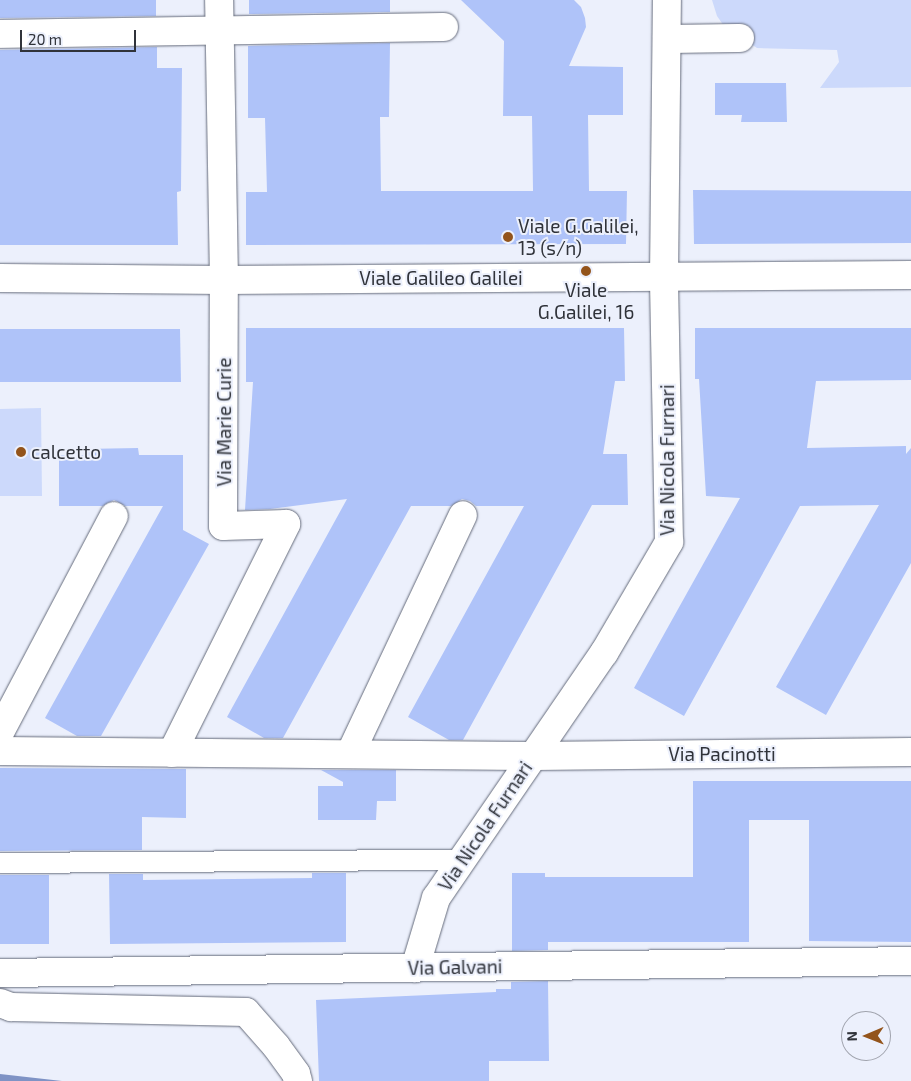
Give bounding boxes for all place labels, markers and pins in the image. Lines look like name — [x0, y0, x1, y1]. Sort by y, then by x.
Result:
place label: Viale G.Galilei, 13 (s/n) — [518, 215, 639, 259]
marker: Viale G.Galilei, 13 (s/n) — [502, 231, 514, 243]
marker: Viale G.Galilei, 16 — [580, 265, 592, 277]
place label: Viale G.Galilei, 16 — [538, 279, 634, 323]
place label: calcetto — [31, 441, 101, 463]
marker: calcetto — [15, 446, 27, 458]

